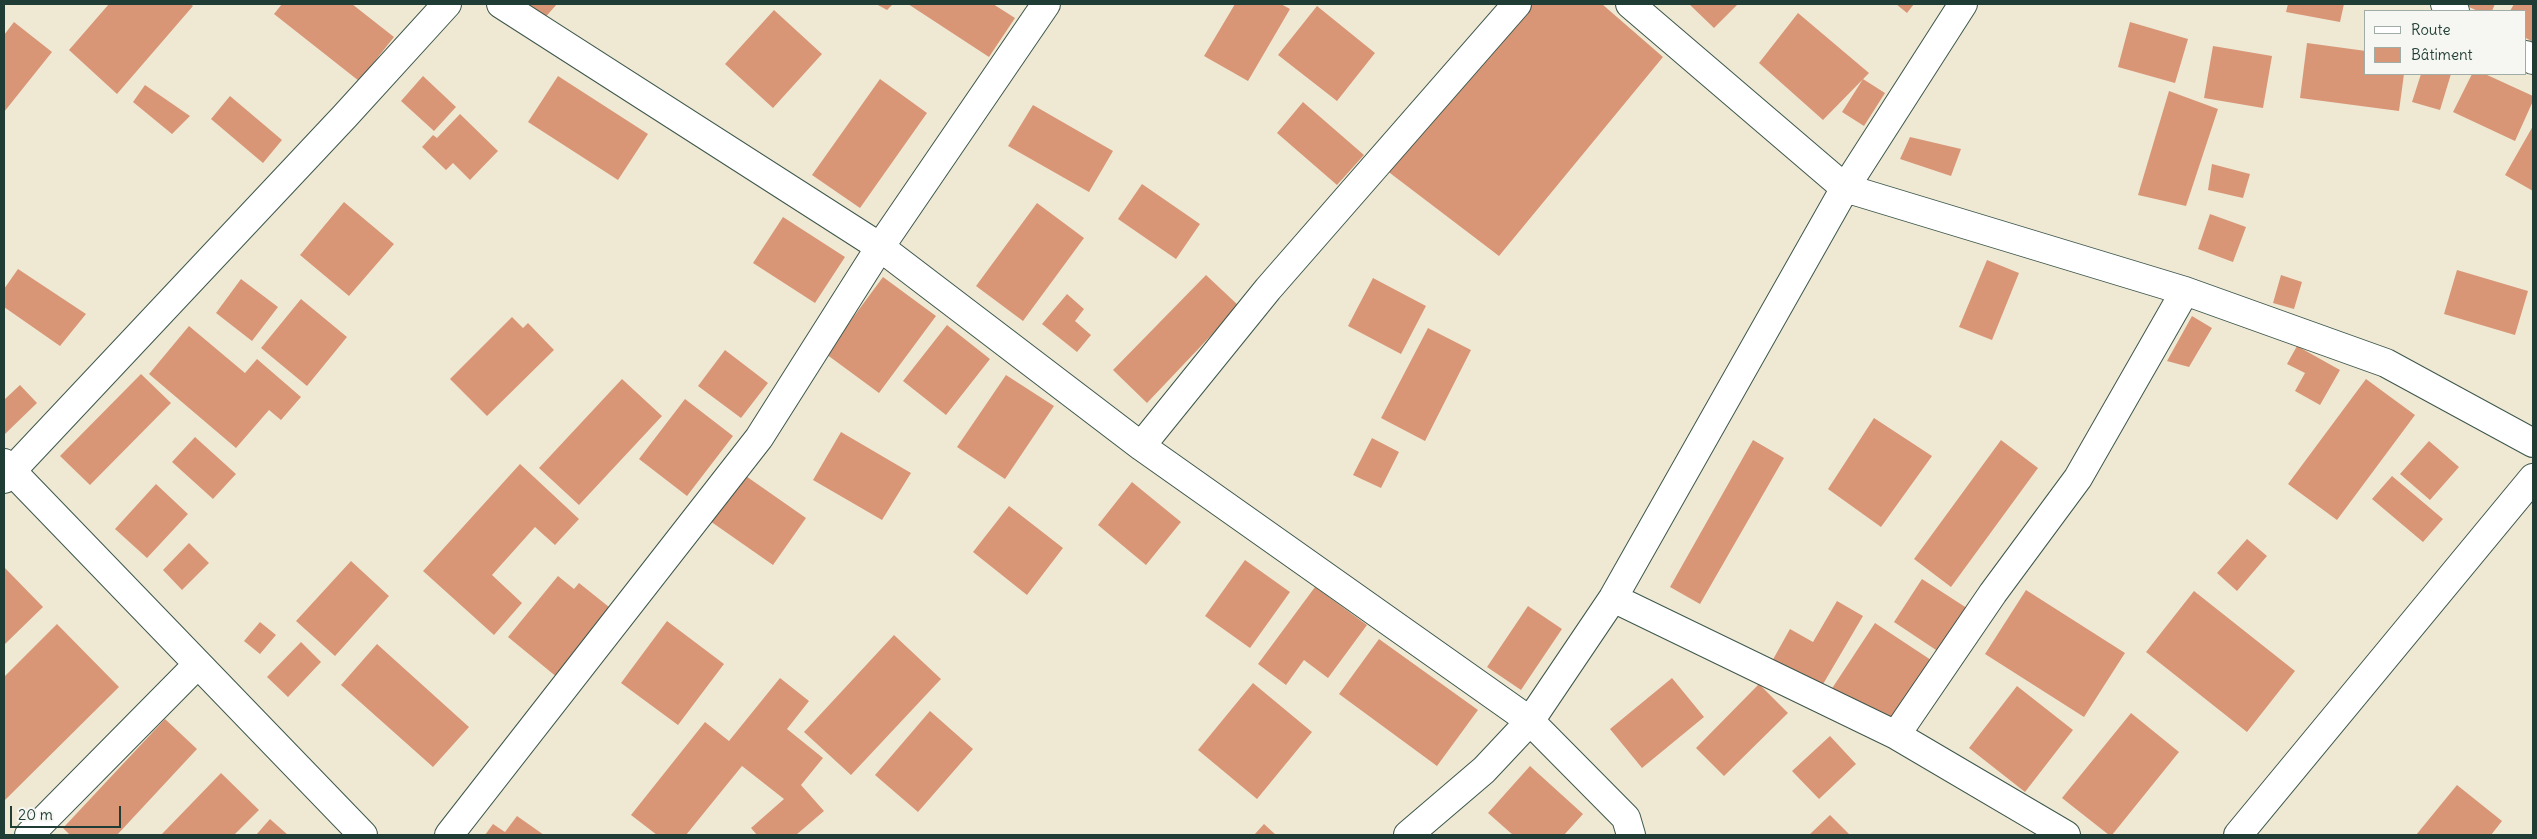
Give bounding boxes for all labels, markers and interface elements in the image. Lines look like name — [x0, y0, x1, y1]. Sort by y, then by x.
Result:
legend — [2364, 10, 2527, 75]
text: Route — [2411, 20, 2451, 39]
text: Bâtiment — [2411, 45, 2473, 64]
scale bar — [12, 796, 124, 828]
text: 20 m — [18, 805, 53, 824]

